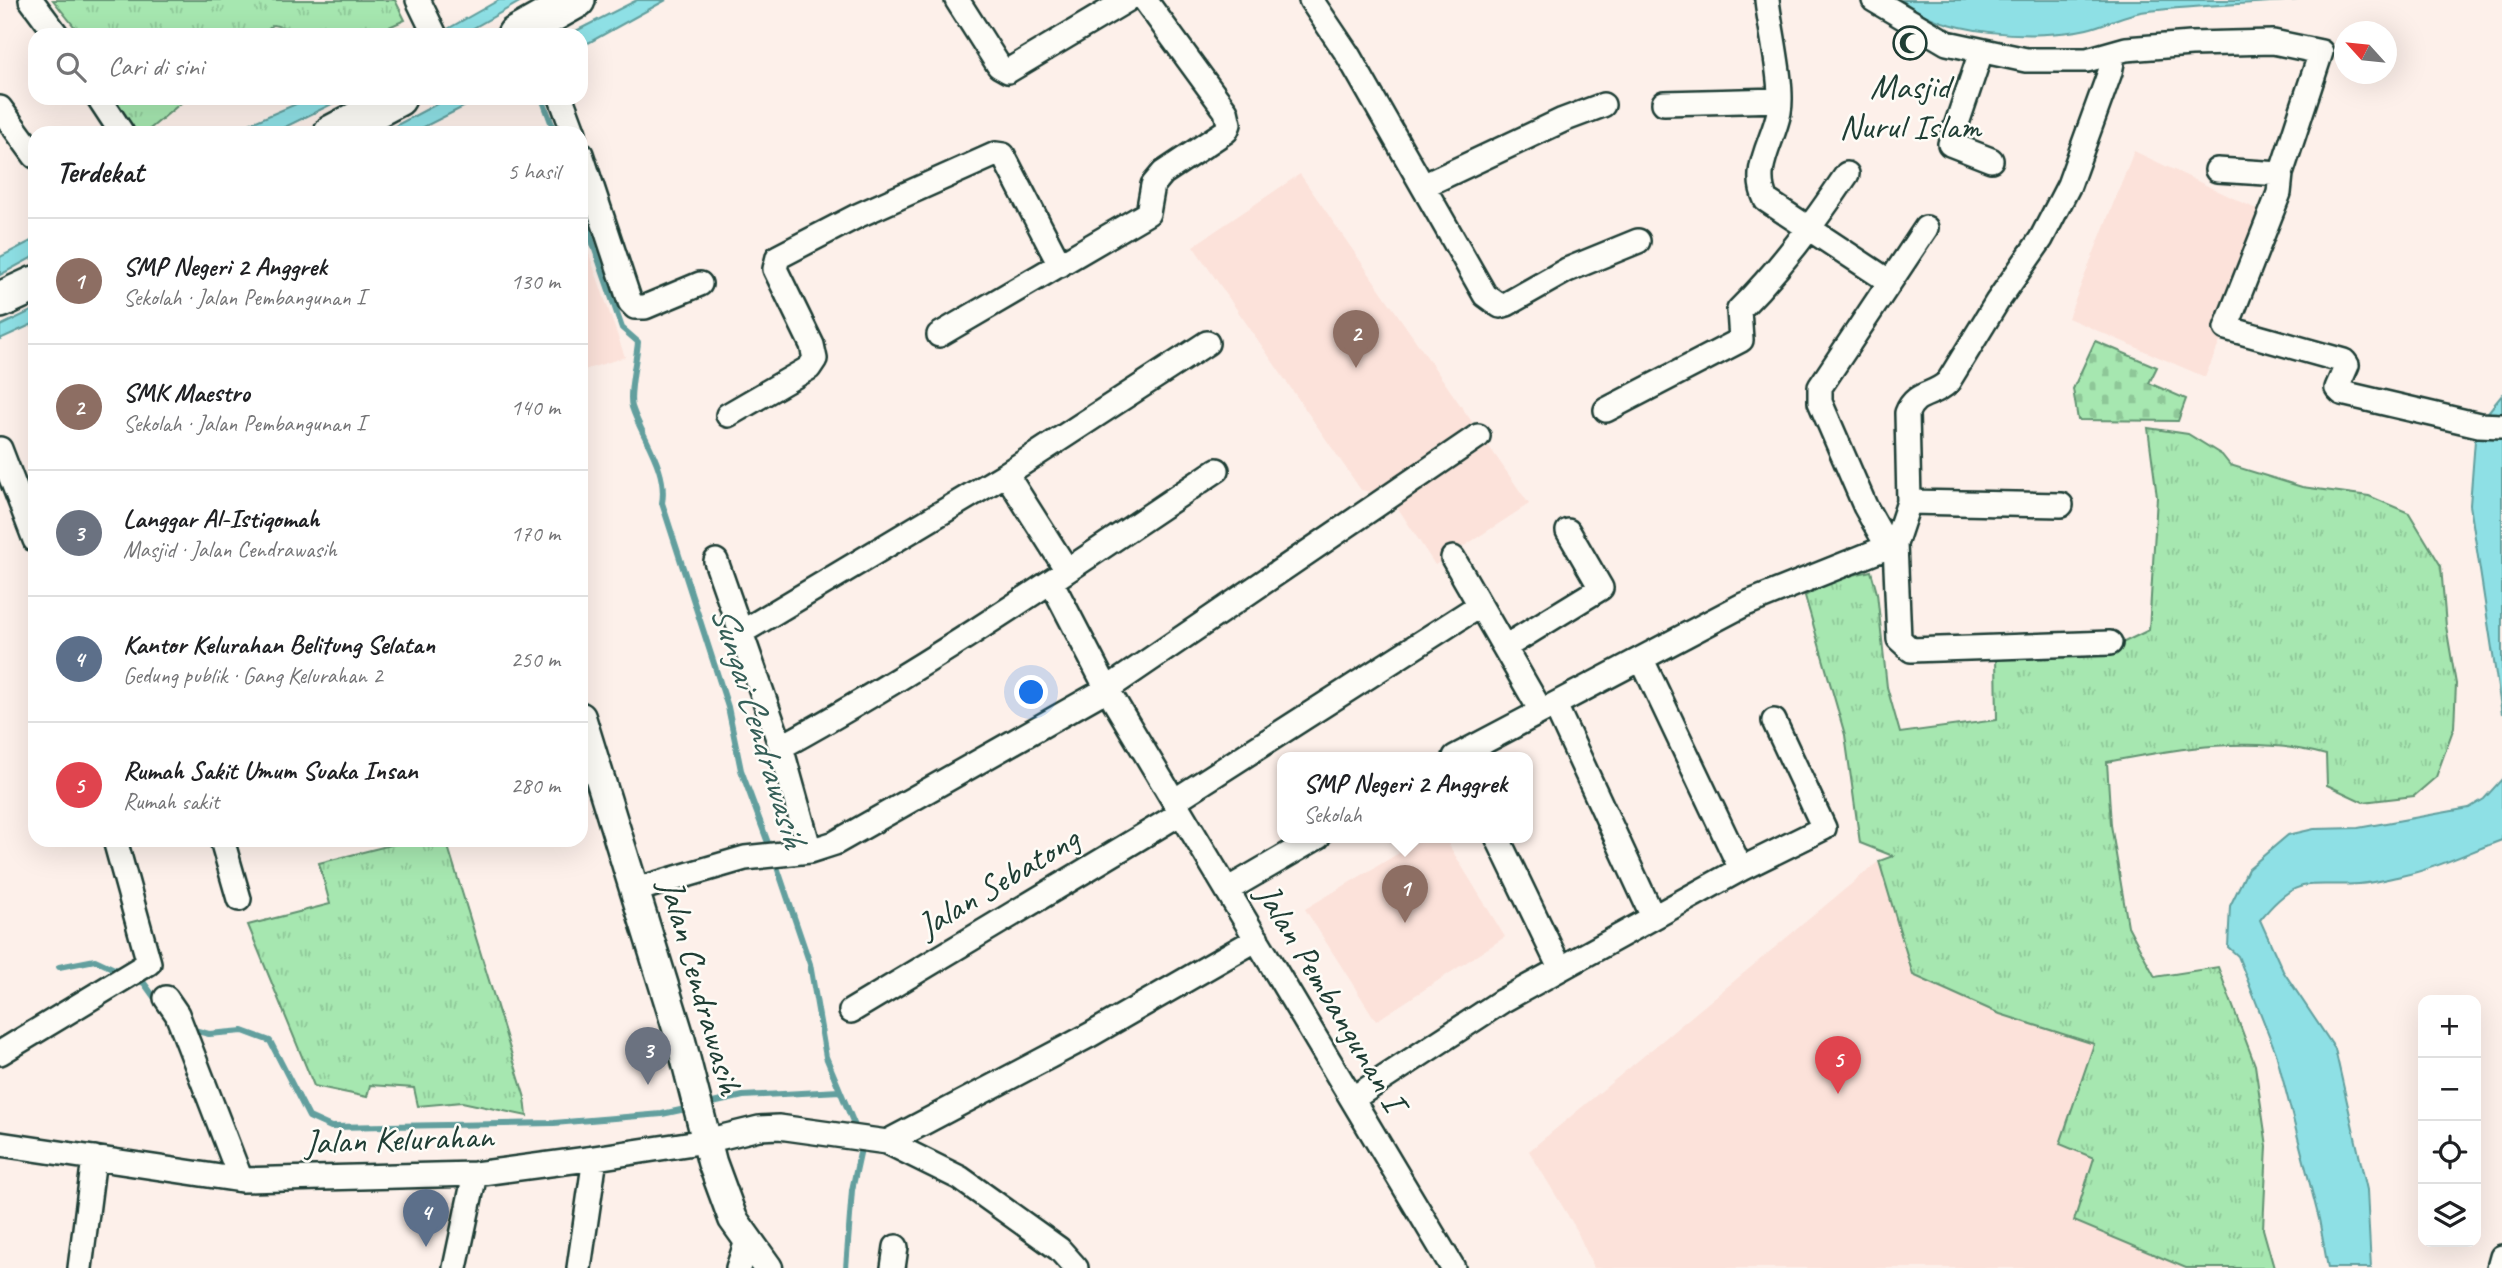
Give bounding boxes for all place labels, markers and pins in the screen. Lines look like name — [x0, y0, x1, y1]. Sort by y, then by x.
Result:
mosque icon: Masjid Nurul Islam — [1891, 24, 1929, 62]
place label: Masjid Nurul Islam — [1839, 64, 1983, 149]
pin: 2 — [1333, 310, 1379, 368]
pin: 1 — [1382, 865, 1428, 923]
pin: 3 — [625, 1027, 671, 1085]
pin: 5 — [1815, 1036, 1861, 1094]
pin: 4 — [403, 1189, 449, 1247]

